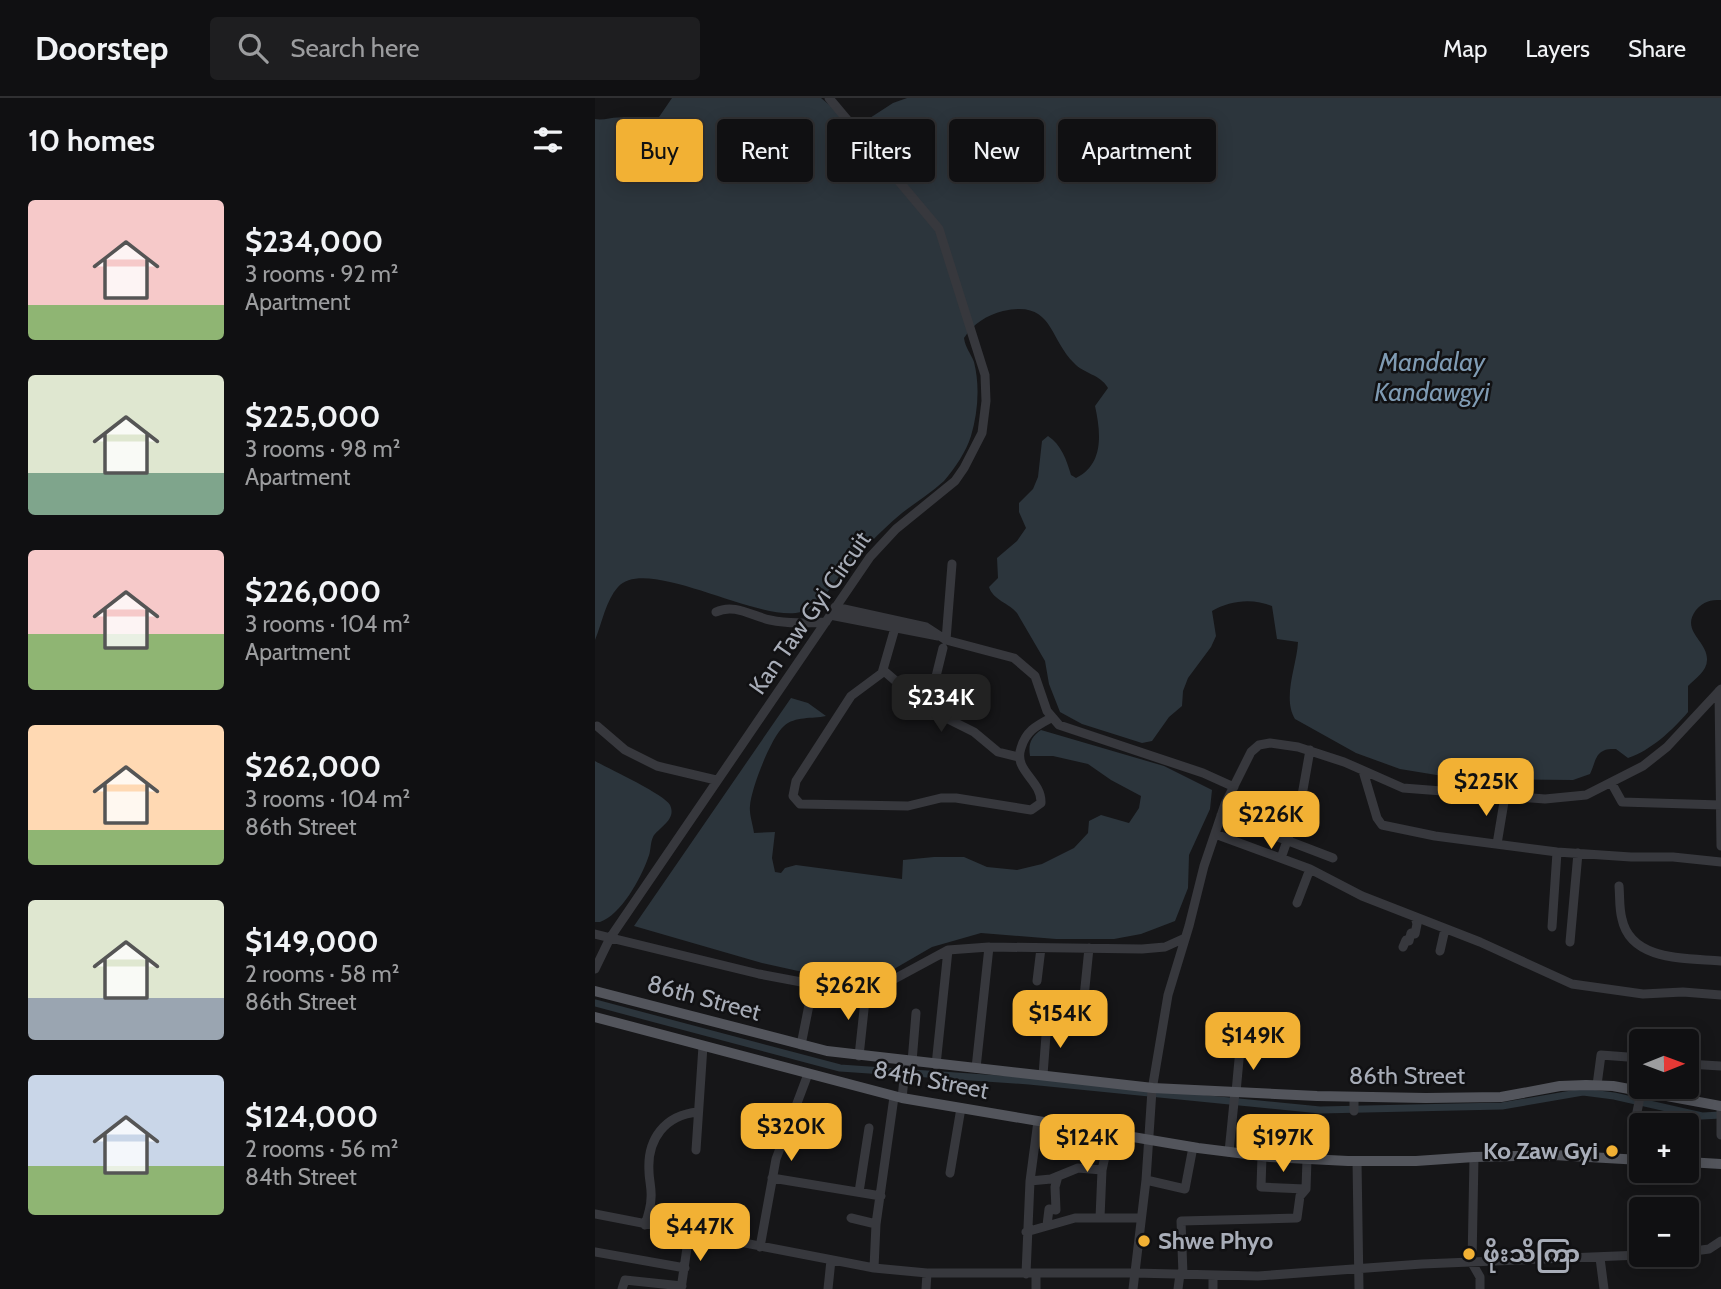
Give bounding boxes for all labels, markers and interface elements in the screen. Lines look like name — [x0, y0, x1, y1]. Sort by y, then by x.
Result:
search box — [210, 17, 700, 80]
text: Doorstep — [35, 28, 168, 68]
icon: search — [234, 29, 272, 67]
text: Search here — [290, 32, 419, 64]
text: Map — [1443, 34, 1487, 63]
text: Layers — [1525, 34, 1590, 63]
text: Share — [1628, 34, 1686, 63]
chip: Buy — [616, 119, 703, 182]
chip: Rent — [717, 119, 813, 182]
chip: Filters — [827, 119, 935, 182]
chip: New — [949, 119, 1044, 182]
chip: Apartment — [1058, 119, 1216, 182]
icon: filters — [529, 121, 567, 159]
text: 10 homes — [28, 122, 155, 159]
text: $234,000 — [245, 223, 383, 260]
icon: home — [84, 228, 168, 312]
text: 3 rooms · 92 m² — [245, 260, 399, 288]
text: Apartment — [245, 288, 350, 316]
water label: Mandalay Kandawgyi — [1374, 346, 1490, 408]
text: $225,000 — [245, 398, 380, 435]
icon: home — [84, 403, 168, 487]
text: 3 rooms · 98 m² — [245, 435, 400, 463]
text: Apartment — [245, 463, 350, 491]
street label: Kan Taw Gyi Circuit — [743, 526, 877, 700]
text: $226,000 — [245, 573, 381, 610]
icon: home — [84, 578, 168, 662]
text: 3 rooms · 104 m² — [245, 610, 410, 638]
text: Apartment — [245, 638, 350, 666]
pin: $234K — [892, 674, 990, 734]
text: $234K — [908, 683, 974, 711]
text: $262,000 — [245, 748, 381, 785]
icon: home — [84, 753, 168, 837]
pin: $225K — [1437, 758, 1535, 818]
text: $225K — [1454, 767, 1518, 795]
text: 3 rooms · 104 m² — [245, 785, 410, 813]
pin: $226K — [1222, 792, 1320, 851]
text: $226K — [1238, 800, 1304, 828]
text: 86th Street — [245, 813, 357, 841]
text: $149,000 — [245, 923, 379, 960]
icon: home — [84, 928, 168, 1012]
text: 2 rooms · 58 m² — [245, 960, 399, 988]
pin: $262K — [799, 962, 897, 1022]
street label: 86th Street — [644, 968, 764, 1027]
text: $262K — [815, 971, 881, 999]
text: 86th Street — [245, 988, 357, 1016]
pin: $154K — [1011, 990, 1109, 1050]
text: $154K — [1029, 999, 1091, 1027]
pin: $149K — [1204, 1012, 1302, 1072]
text: $149K — [1221, 1021, 1285, 1049]
north arrow — [1629, 1029, 1699, 1099]
map controls — [1629, 1029, 1699, 1267]
street label: 84th Street — [871, 1054, 991, 1105]
street label: 86th Street — [1349, 1061, 1465, 1090]
text: $124,000 — [245, 1098, 378, 1135]
icon: home — [84, 1103, 168, 1187]
pin: $320K — [742, 1104, 840, 1163]
text: $320K — [757, 1112, 825, 1140]
button: + — [1629, 1113, 1699, 1183]
pin: $124K — [1038, 1114, 1136, 1174]
pin: $197K — [1234, 1114, 1332, 1174]
text: $124K — [1056, 1123, 1118, 1151]
text: $197K — [1253, 1123, 1313, 1151]
text: 2 rooms · 56 m² — [245, 1135, 399, 1163]
place label: Ko Zaw Gyi — [1483, 1136, 1598, 1165]
marker: Ko Zaw Gyi — [1604, 1143, 1620, 1159]
text: 84th Street — [245, 1163, 357, 1191]
button: − — [1629, 1197, 1699, 1267]
pin: $447K — [651, 1204, 749, 1263]
text: $447K — [666, 1212, 734, 1240]
place label: Shwe Phyo — [1158, 1226, 1273, 1255]
marker: Shwe Phyo — [1136, 1233, 1152, 1249]
place label: ဖိုးသိကြာ — [1483, 1238, 1580, 1273]
marker: ဖိုးသိကြာ — [1461, 1246, 1477, 1262]

